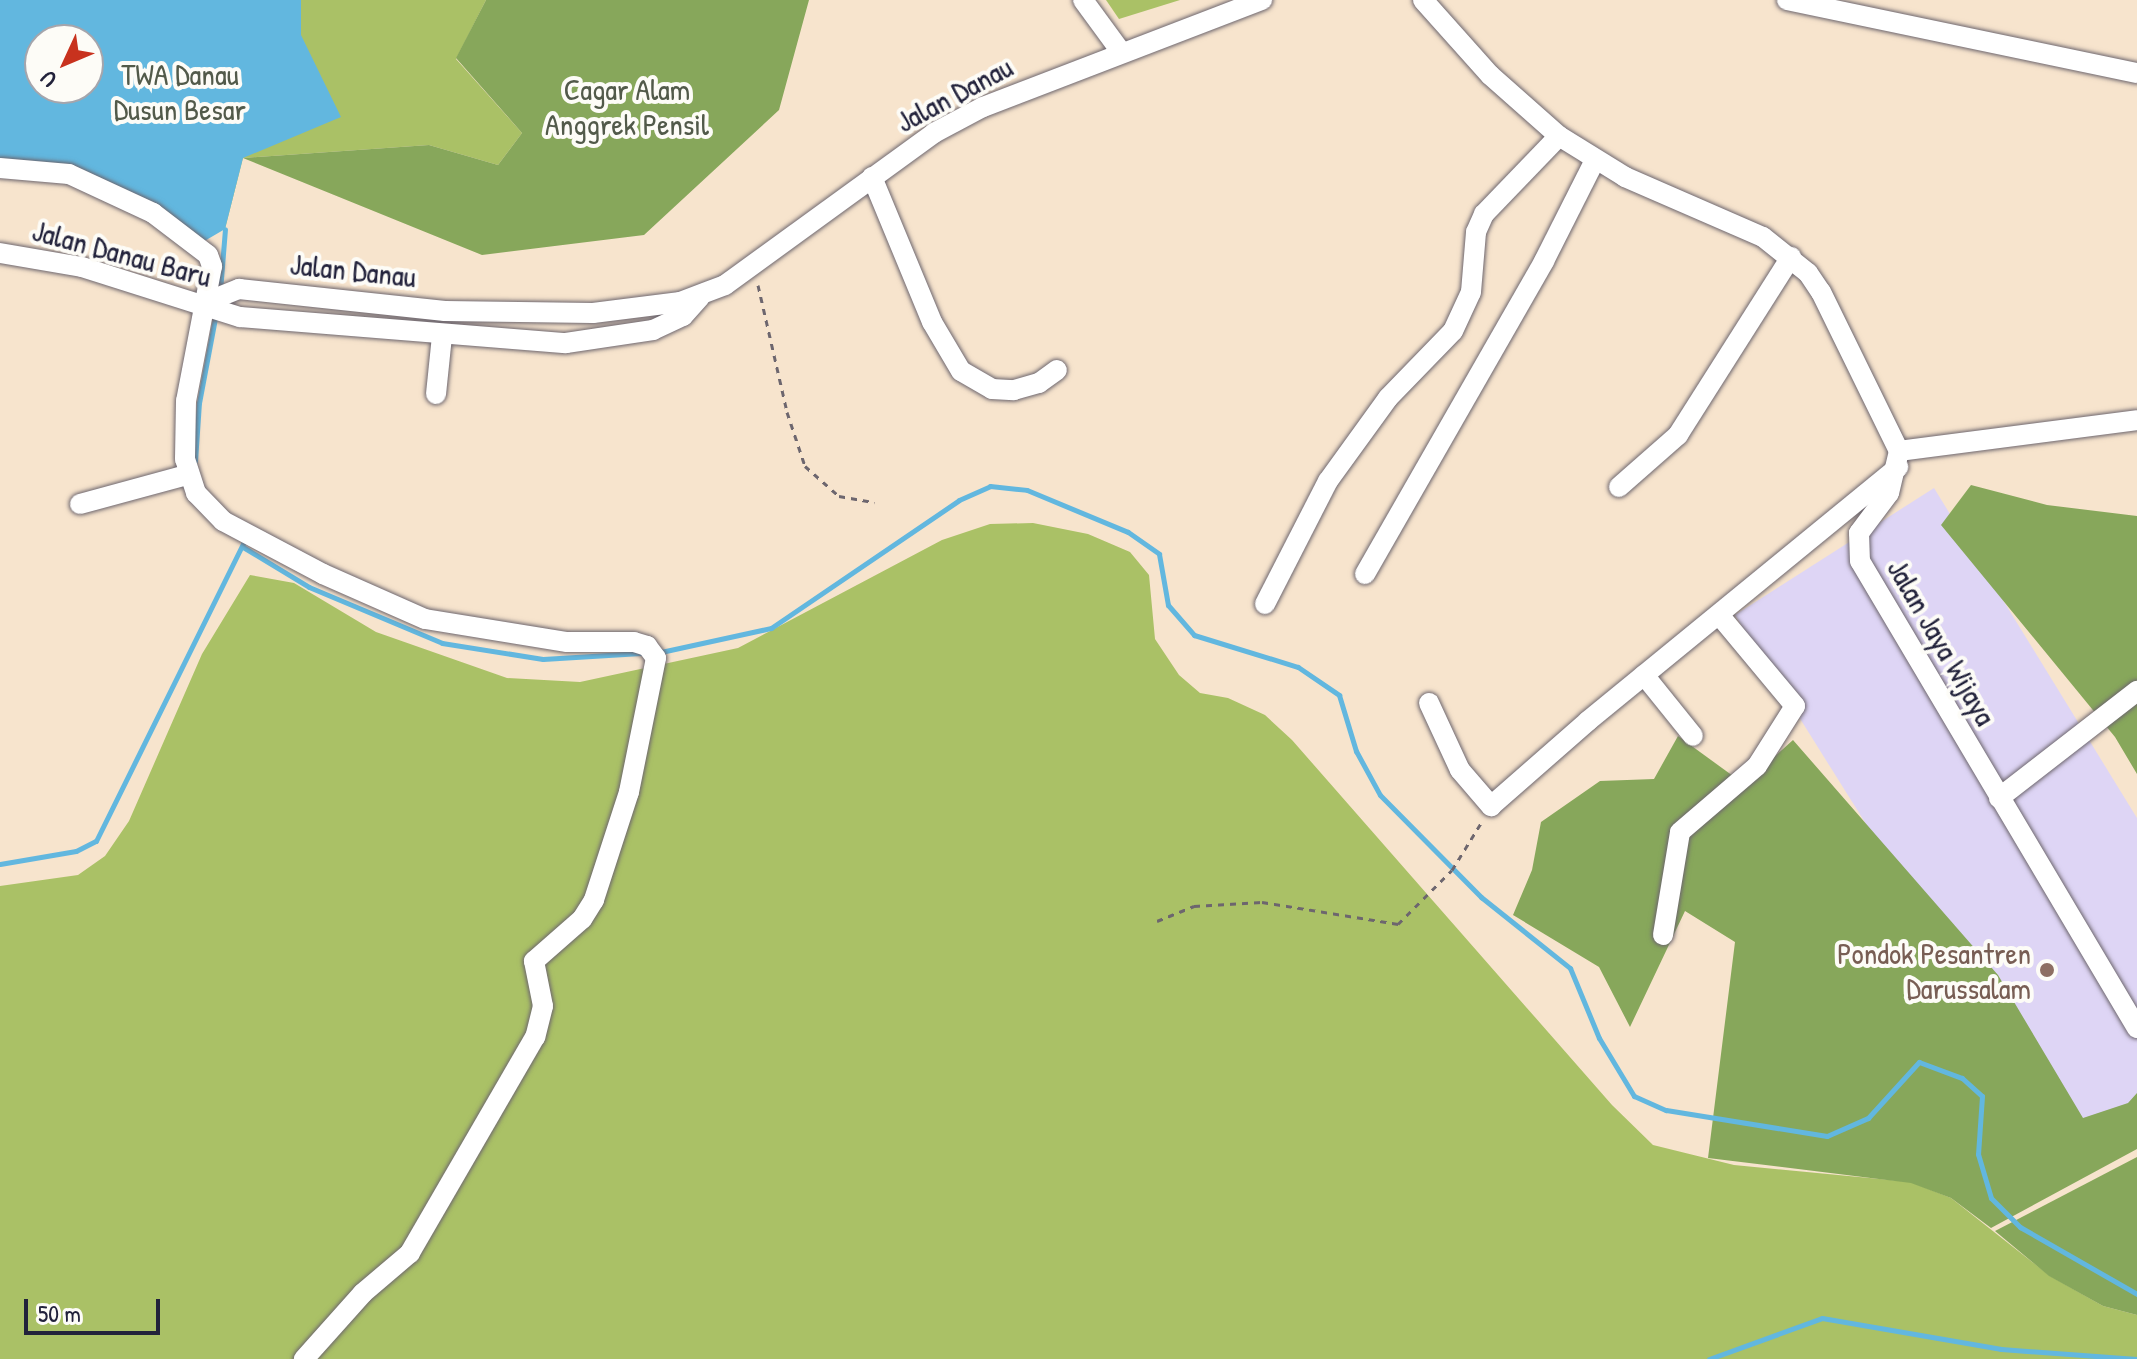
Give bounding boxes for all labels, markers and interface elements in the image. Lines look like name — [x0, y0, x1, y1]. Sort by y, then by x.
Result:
north arrow — [24, 24, 104, 104]
street label: Jalan Danau — [890, 48, 1018, 140]
park label: TWA Danau Dusun Besar — [114, 56, 246, 126]
text: U — [33, 65, 63, 94]
park label: Cagar Alam Anggrek Pensil — [545, 71, 709, 142]
street label: Jalan Danau Baru — [29, 212, 215, 294]
street label: Jalan Danau — [288, 245, 418, 295]
street label: Jalan Jaya Wijaya — [1880, 553, 2004, 731]
place label: Pondok Pesantren Darussalam — [1837, 935, 2031, 1006]
marker: Pondok Pesantren Darussalam — [2038, 961, 2056, 979]
scale bar — [28, 1283, 164, 1333]
text: 50 m — [38, 1297, 81, 1329]

